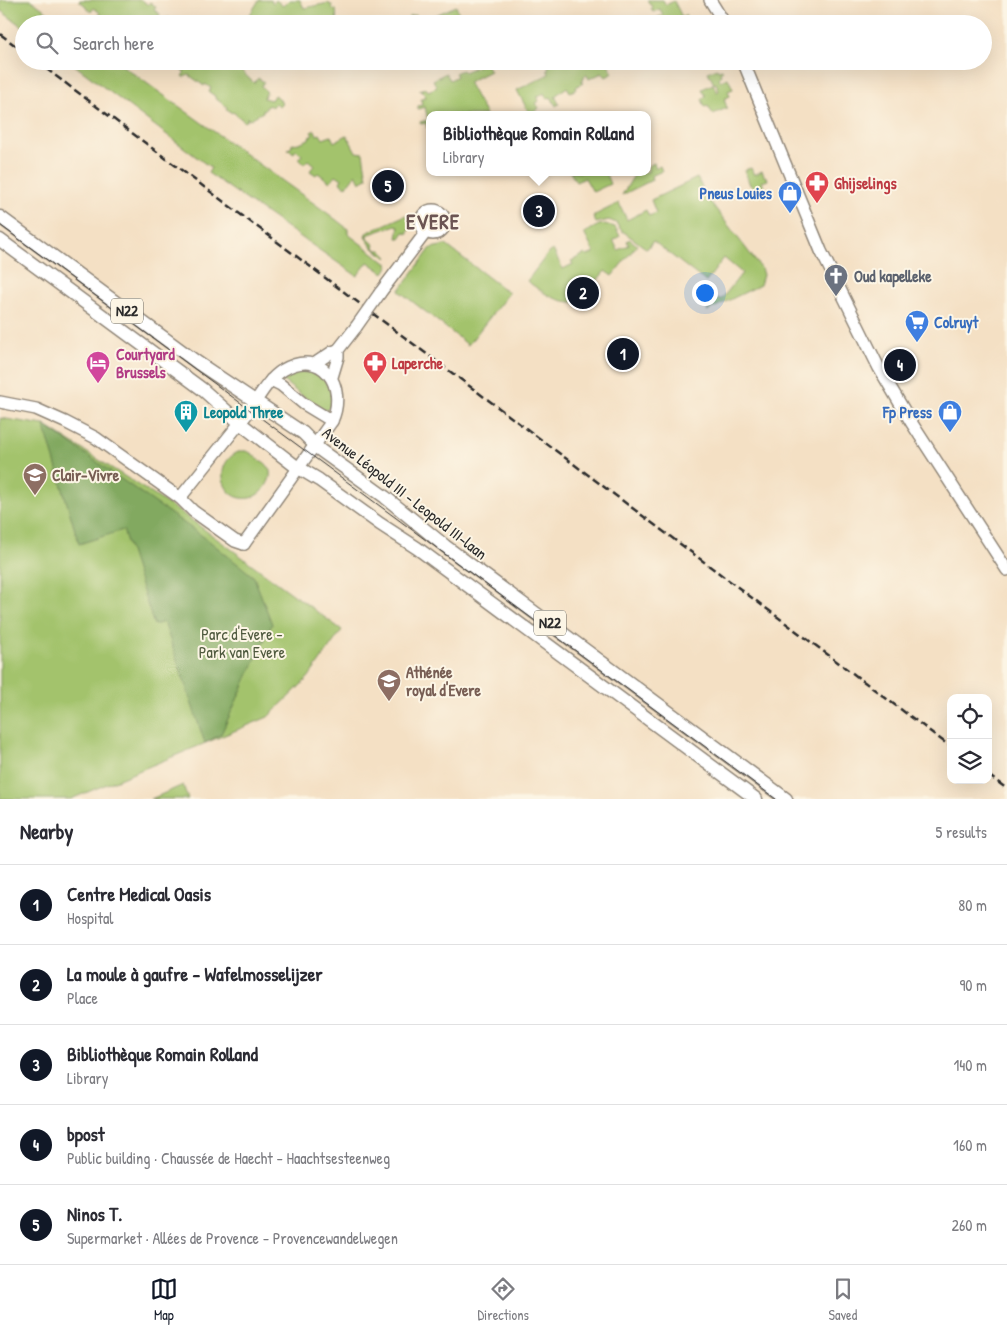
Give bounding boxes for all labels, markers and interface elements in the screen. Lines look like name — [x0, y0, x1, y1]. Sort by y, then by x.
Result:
search box — [15, 15, 992, 70]
icon: search — [33, 29, 61, 57]
text: Search here — [73, 30, 154, 56]
popup — [426, 111, 651, 176]
text: Bibliothèque Romain Rolland — [443, 120, 634, 146]
text: Library — [443, 146, 485, 168]
pin: 5 — [372, 167, 404, 205]
pharmacy icon: Ghijselings — [804, 170, 830, 204]
place label: Ghijselings — [834, 172, 897, 195]
shop icon: Pneus Louies — [777, 180, 803, 214]
place label: Pneus Louies — [700, 182, 773, 204]
pin: 3 — [523, 192, 555, 230]
district label: EVERE — [406, 207, 460, 236]
church icon: Oud kapelleke — [823, 263, 849, 297]
place label: Oud kapelleke — [854, 265, 932, 288]
pin: 2 — [567, 274, 599, 312]
your location — [692, 280, 718, 306]
road number: N22 — [111, 298, 143, 324]
supermarket icon: Colruyt — [904, 309, 930, 343]
place label: Colruyt — [934, 311, 979, 334]
pin: 1 — [607, 335, 639, 373]
place label: Courtyard Brussels — [116, 343, 175, 383]
pin: 4 — [884, 346, 916, 384]
hotel icon: Courtyard Brussels — [85, 350, 111, 384]
pharmacy icon: Laperche — [362, 350, 388, 384]
place label: Laperche — [392, 352, 444, 375]
building icon: Leopold Three — [173, 399, 199, 433]
shop icon: Fp Press — [937, 399, 963, 433]
place label: Leopold Three — [204, 401, 284, 424]
place label: Fp Press — [882, 401, 933, 424]
street label: Avenue Léopold III - Leopold III-laan — [318, 422, 492, 564]
school or university icon: Clair-Vivre — [22, 462, 48, 496]
place label: Clair-Vivre — [52, 464, 120, 486]
road number: N22 — [534, 610, 566, 636]
park label: Parc d'Evere - Park van Evere — [199, 623, 286, 663]
place label: Athénée royal d'Evere — [406, 661, 481, 702]
school or university icon: Athénée royal d'Evere — [376, 668, 402, 702]
map controls — [947, 694, 992, 784]
button: locate — [947, 694, 992, 739]
button: layers — [947, 739, 992, 784]
text: Nearby — [20, 817, 73, 846]
text: 5 results — [936, 821, 987, 843]
text: Centre Medical Oasis — [67, 881, 211, 907]
text: 1 — [33, 894, 39, 916]
text: 80 m — [958, 894, 987, 916]
text: Hospital — [67, 907, 114, 929]
text: La moule à gaufre - Wafelmosselijzer — [67, 961, 323, 987]
text: 2 — [32, 974, 40, 996]
text: 90 m — [959, 974, 987, 996]
text: Place — [67, 987, 98, 1009]
text: Bibliothèque Romain Rolland — [67, 1041, 258, 1067]
text: 3 — [32, 1054, 40, 1076]
text: 140 m — [953, 1054, 987, 1076]
text: Library — [67, 1067, 109, 1089]
text: bpost — [67, 1121, 104, 1147]
text: 4 — [33, 1134, 39, 1156]
text: 160 m — [953, 1134, 987, 1156]
text: Public building · Chaussée de Haecht - Haachtsesteenweg — [67, 1147, 390, 1169]
text: Ninos T. — [67, 1201, 122, 1227]
text: 5 — [33, 1214, 39, 1236]
text: 260 m — [951, 1214, 987, 1236]
text: Supermarket · Allées de Provence - Provencewandelwegen — [67, 1227, 398, 1249]
tab: Map — [150, 1275, 178, 1324]
tab: Directions — [477, 1275, 529, 1324]
tab: Saved — [829, 1275, 857, 1324]

